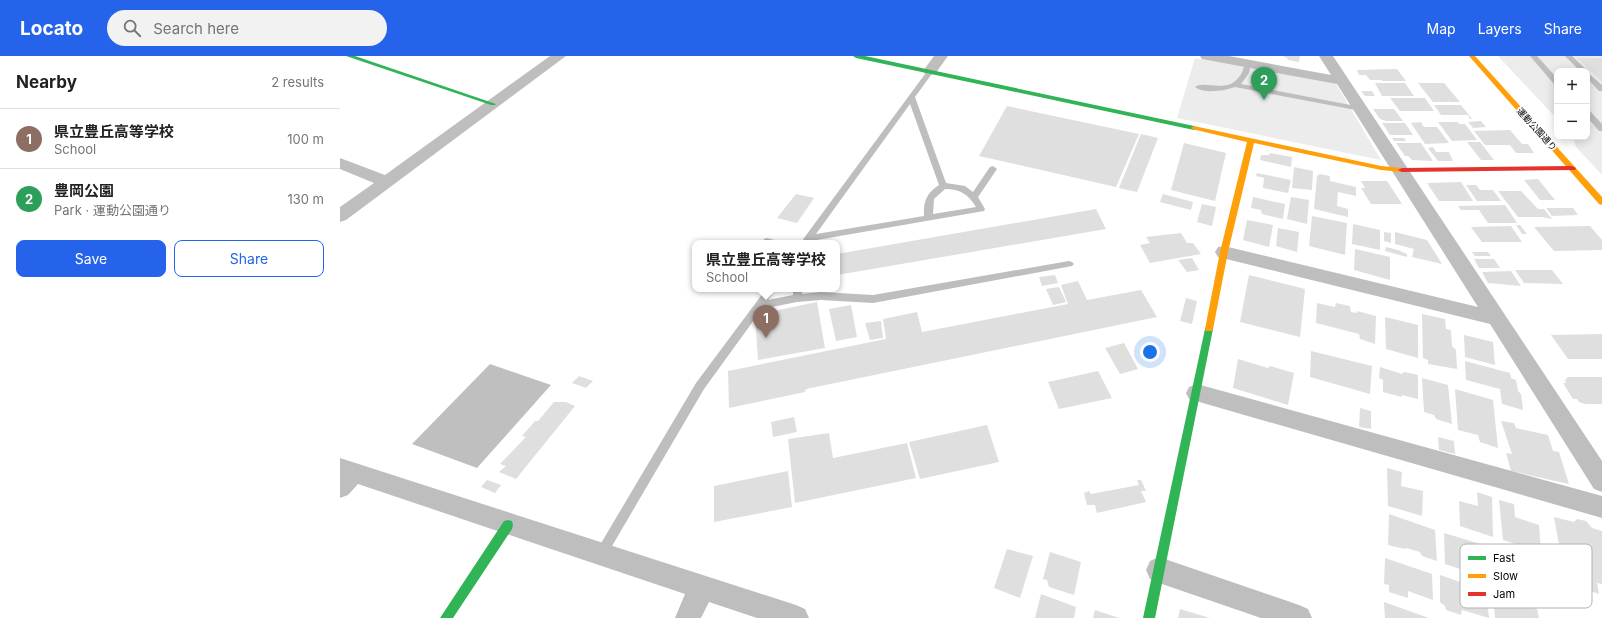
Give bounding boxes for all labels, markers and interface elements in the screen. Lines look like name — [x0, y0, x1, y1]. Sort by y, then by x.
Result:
search box — [107, 10, 387, 46]
text: Locato — [20, 17, 83, 40]
icon: search — [121, 17, 143, 39]
text: Search here — [153, 19, 239, 38]
text: Map — [1427, 20, 1456, 37]
text: Layers — [1478, 20, 1522, 37]
text: Share — [1544, 20, 1582, 37]
pin: 2 — [1251, 67, 1277, 100]
map controls — [1554, 68, 1590, 140]
button: + — [1554, 68, 1590, 104]
text: Nearby — [16, 72, 77, 92]
text: 2 results — [271, 74, 324, 90]
button: − — [1554, 104, 1590, 140]
street label: 運動公園通り — [1515, 105, 1559, 153]
text: 県立豊丘高等学校 — [54, 122, 174, 141]
text: 1 — [26, 131, 32, 147]
text: 100 m — [287, 131, 324, 147]
text: School — [54, 141, 96, 157]
text: 豊岡公園 — [54, 181, 114, 200]
text: 2 — [25, 191, 33, 207]
text: 130 m — [287, 191, 324, 207]
text: Park · 運動公園通り — [54, 202, 171, 218]
button: Save — [16, 240, 166, 277]
button: Share — [174, 240, 324, 277]
popup — [692, 240, 840, 292]
text: 県立豊丘高等学校 — [706, 250, 826, 269]
text: School — [706, 269, 748, 285]
pin: 1 — [753, 305, 779, 338]
your location — [1140, 342, 1160, 362]
legend — [1460, 544, 1592, 608]
text: Fast — [1493, 551, 1515, 565]
text: Slow — [1493, 569, 1518, 583]
text: Jam — [1493, 587, 1515, 601]

